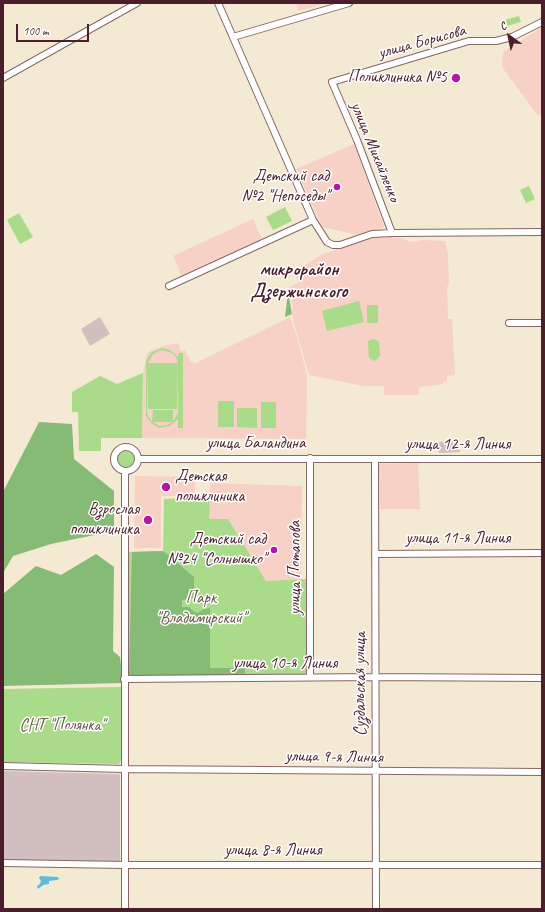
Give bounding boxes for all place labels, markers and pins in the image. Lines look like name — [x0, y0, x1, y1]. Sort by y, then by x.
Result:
place label: Поликлиника №5 — [348, 68, 447, 88]
marker: Поликлиника №5 — [450, 72, 462, 84]
place label: Детский сад №2 "Непоседы" — [241, 167, 329, 207]
marker: Детский сад №2 "Непоседы" — [332, 182, 342, 192]
place label: Детская поликлиника — [175, 467, 244, 507]
marker: Детская поликлиника — [160, 481, 172, 493]
place label: Взрослая поликлиника — [70, 500, 139, 540]
marker: Взрослая поликлиника — [142, 514, 154, 526]
place label: Детский сад №24 "Солнышко" — [167, 530, 266, 570]
marker: Детский сад №24 "Солнышко" — [269, 545, 279, 555]

